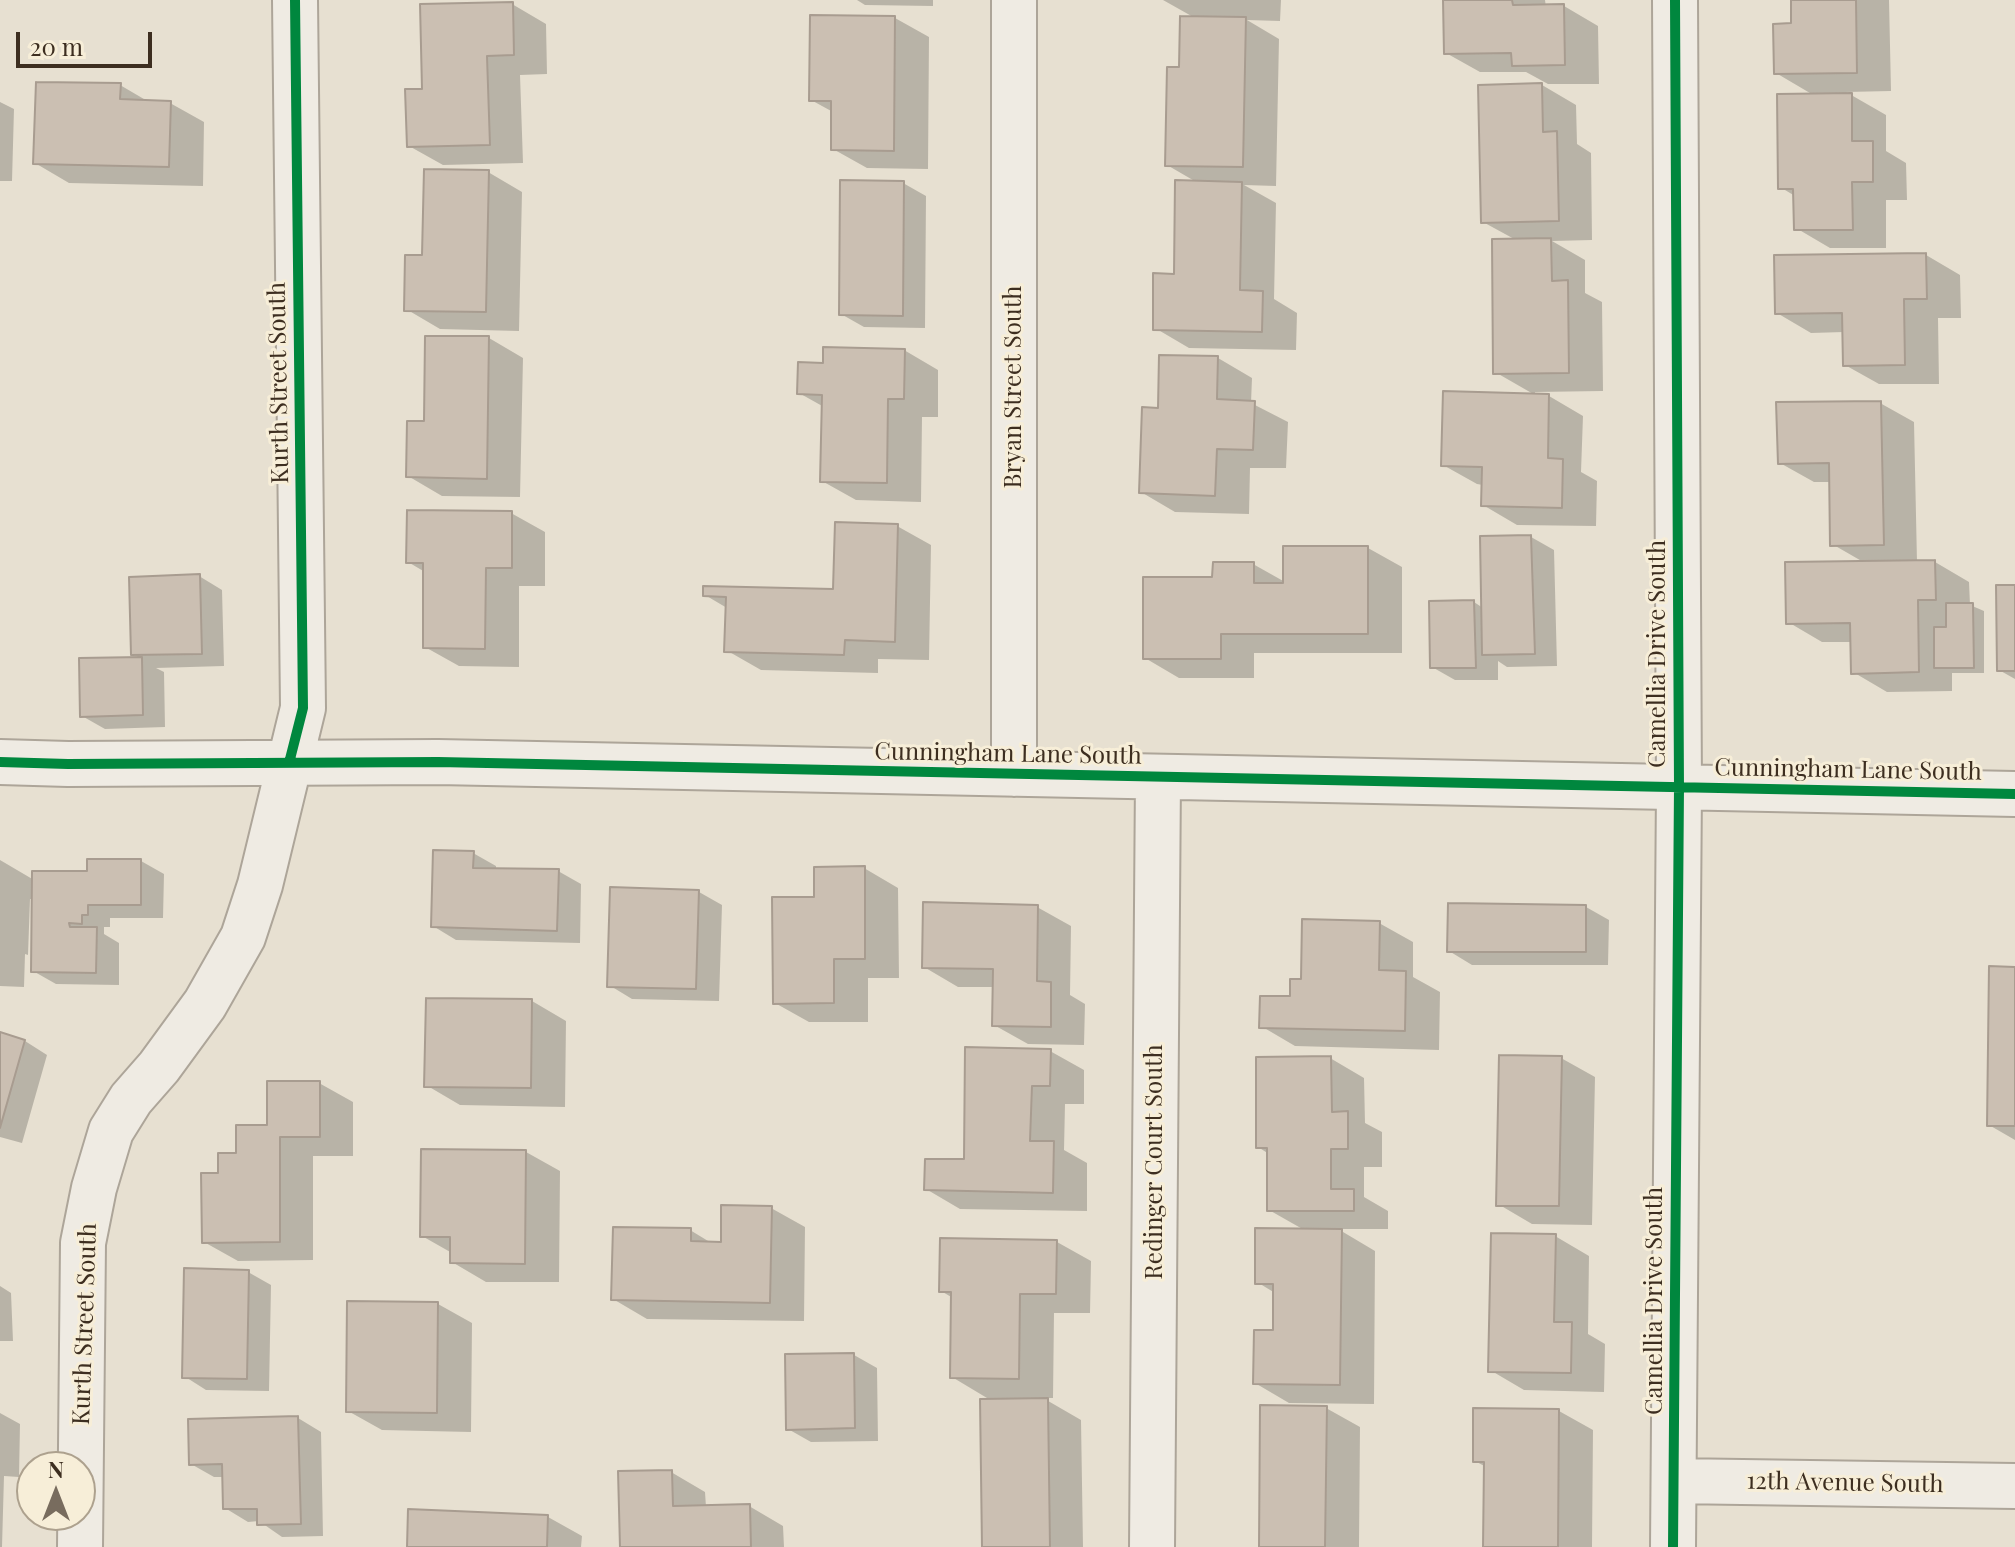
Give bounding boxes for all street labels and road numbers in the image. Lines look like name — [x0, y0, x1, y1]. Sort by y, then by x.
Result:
street label: Kurth Street South — [263, 282, 295, 484]
street label: Bryan Street South — [1000, 286, 1028, 488]
street label: Camellia Drive South — [1644, 540, 1672, 768]
street label: Cunningham Lane South — [874, 737, 1142, 771]
street label: Cunningham Lane South — [1714, 753, 1982, 787]
street label: Redinger Court South — [1141, 1044, 1169, 1280]
street label: Camellia Drive South — [1641, 1187, 1669, 1415]
street label: Kurth Street South — [67, 1223, 103, 1425]
street label: 12th Avenue South — [1746, 1467, 1944, 1499]

